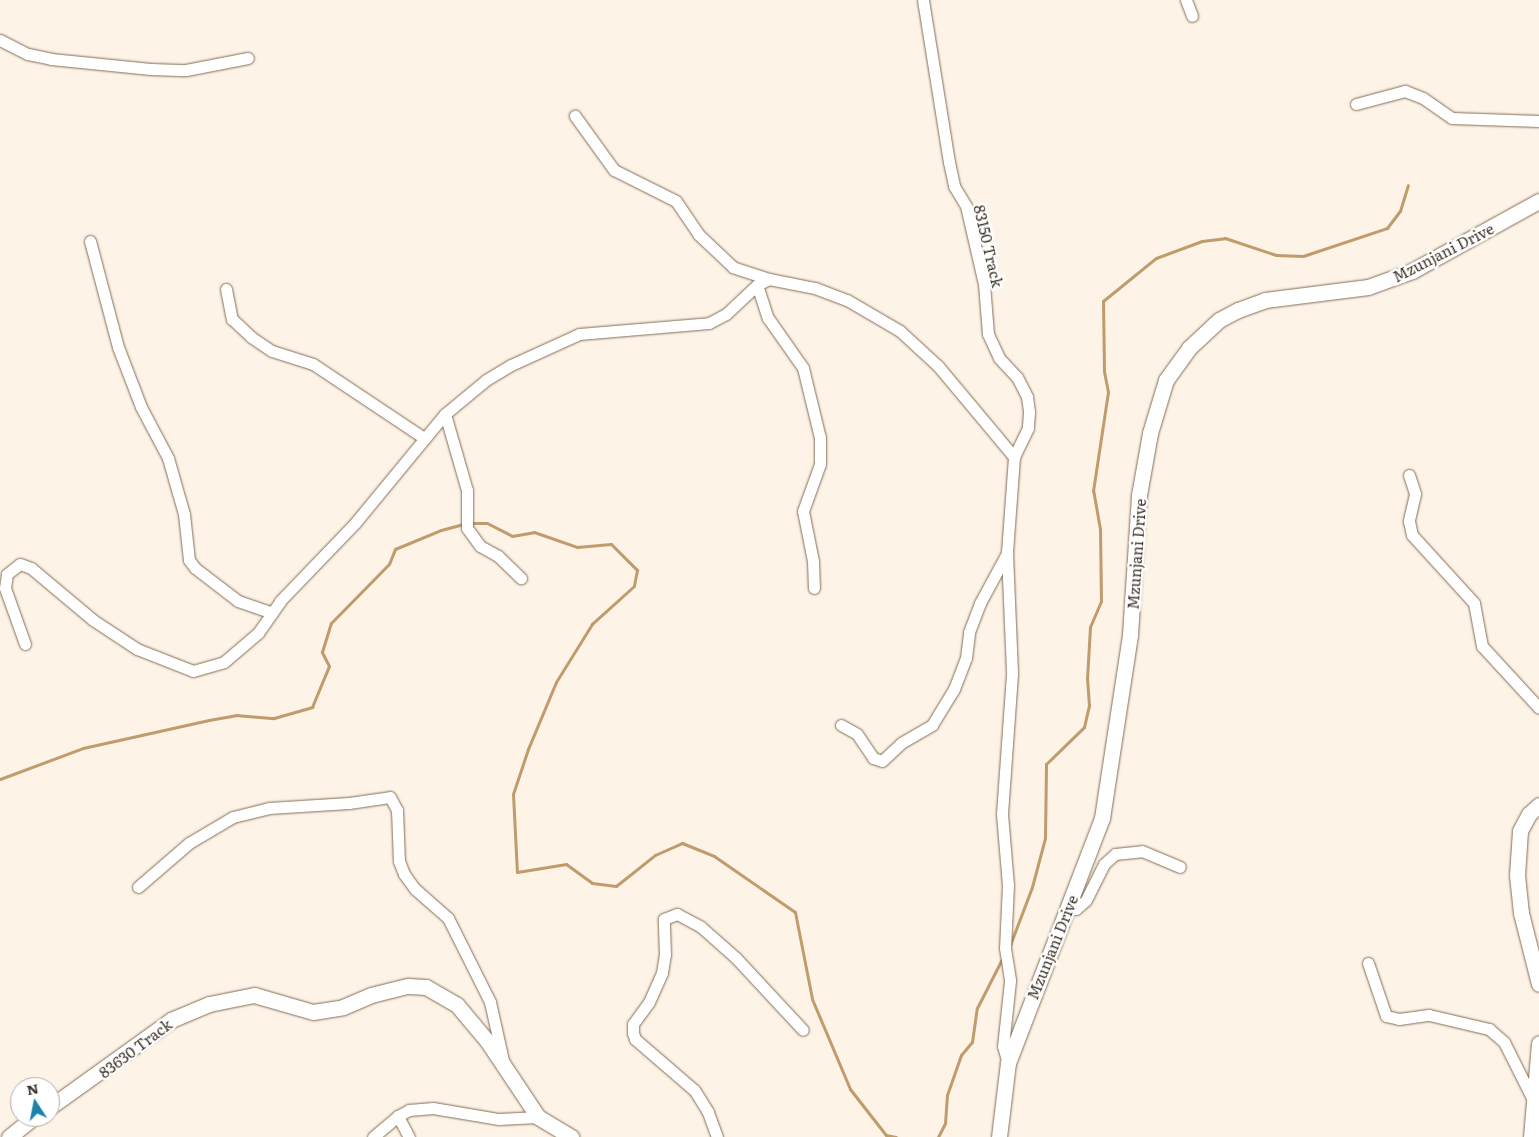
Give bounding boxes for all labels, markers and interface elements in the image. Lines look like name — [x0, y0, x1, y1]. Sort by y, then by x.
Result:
street label: 83150 Track — [971, 203, 1007, 289]
street label: Mzunjani Drive — [1389, 219, 1497, 285]
street label: Mzunjani Drive — [1123, 498, 1149, 610]
street label: Mzunjani Drive — [1023, 892, 1081, 1002]
street label: 83630 Track — [95, 1015, 175, 1081]
north arrow — [10, 1077, 60, 1127]
text: N — [25, 1077, 40, 1099]

